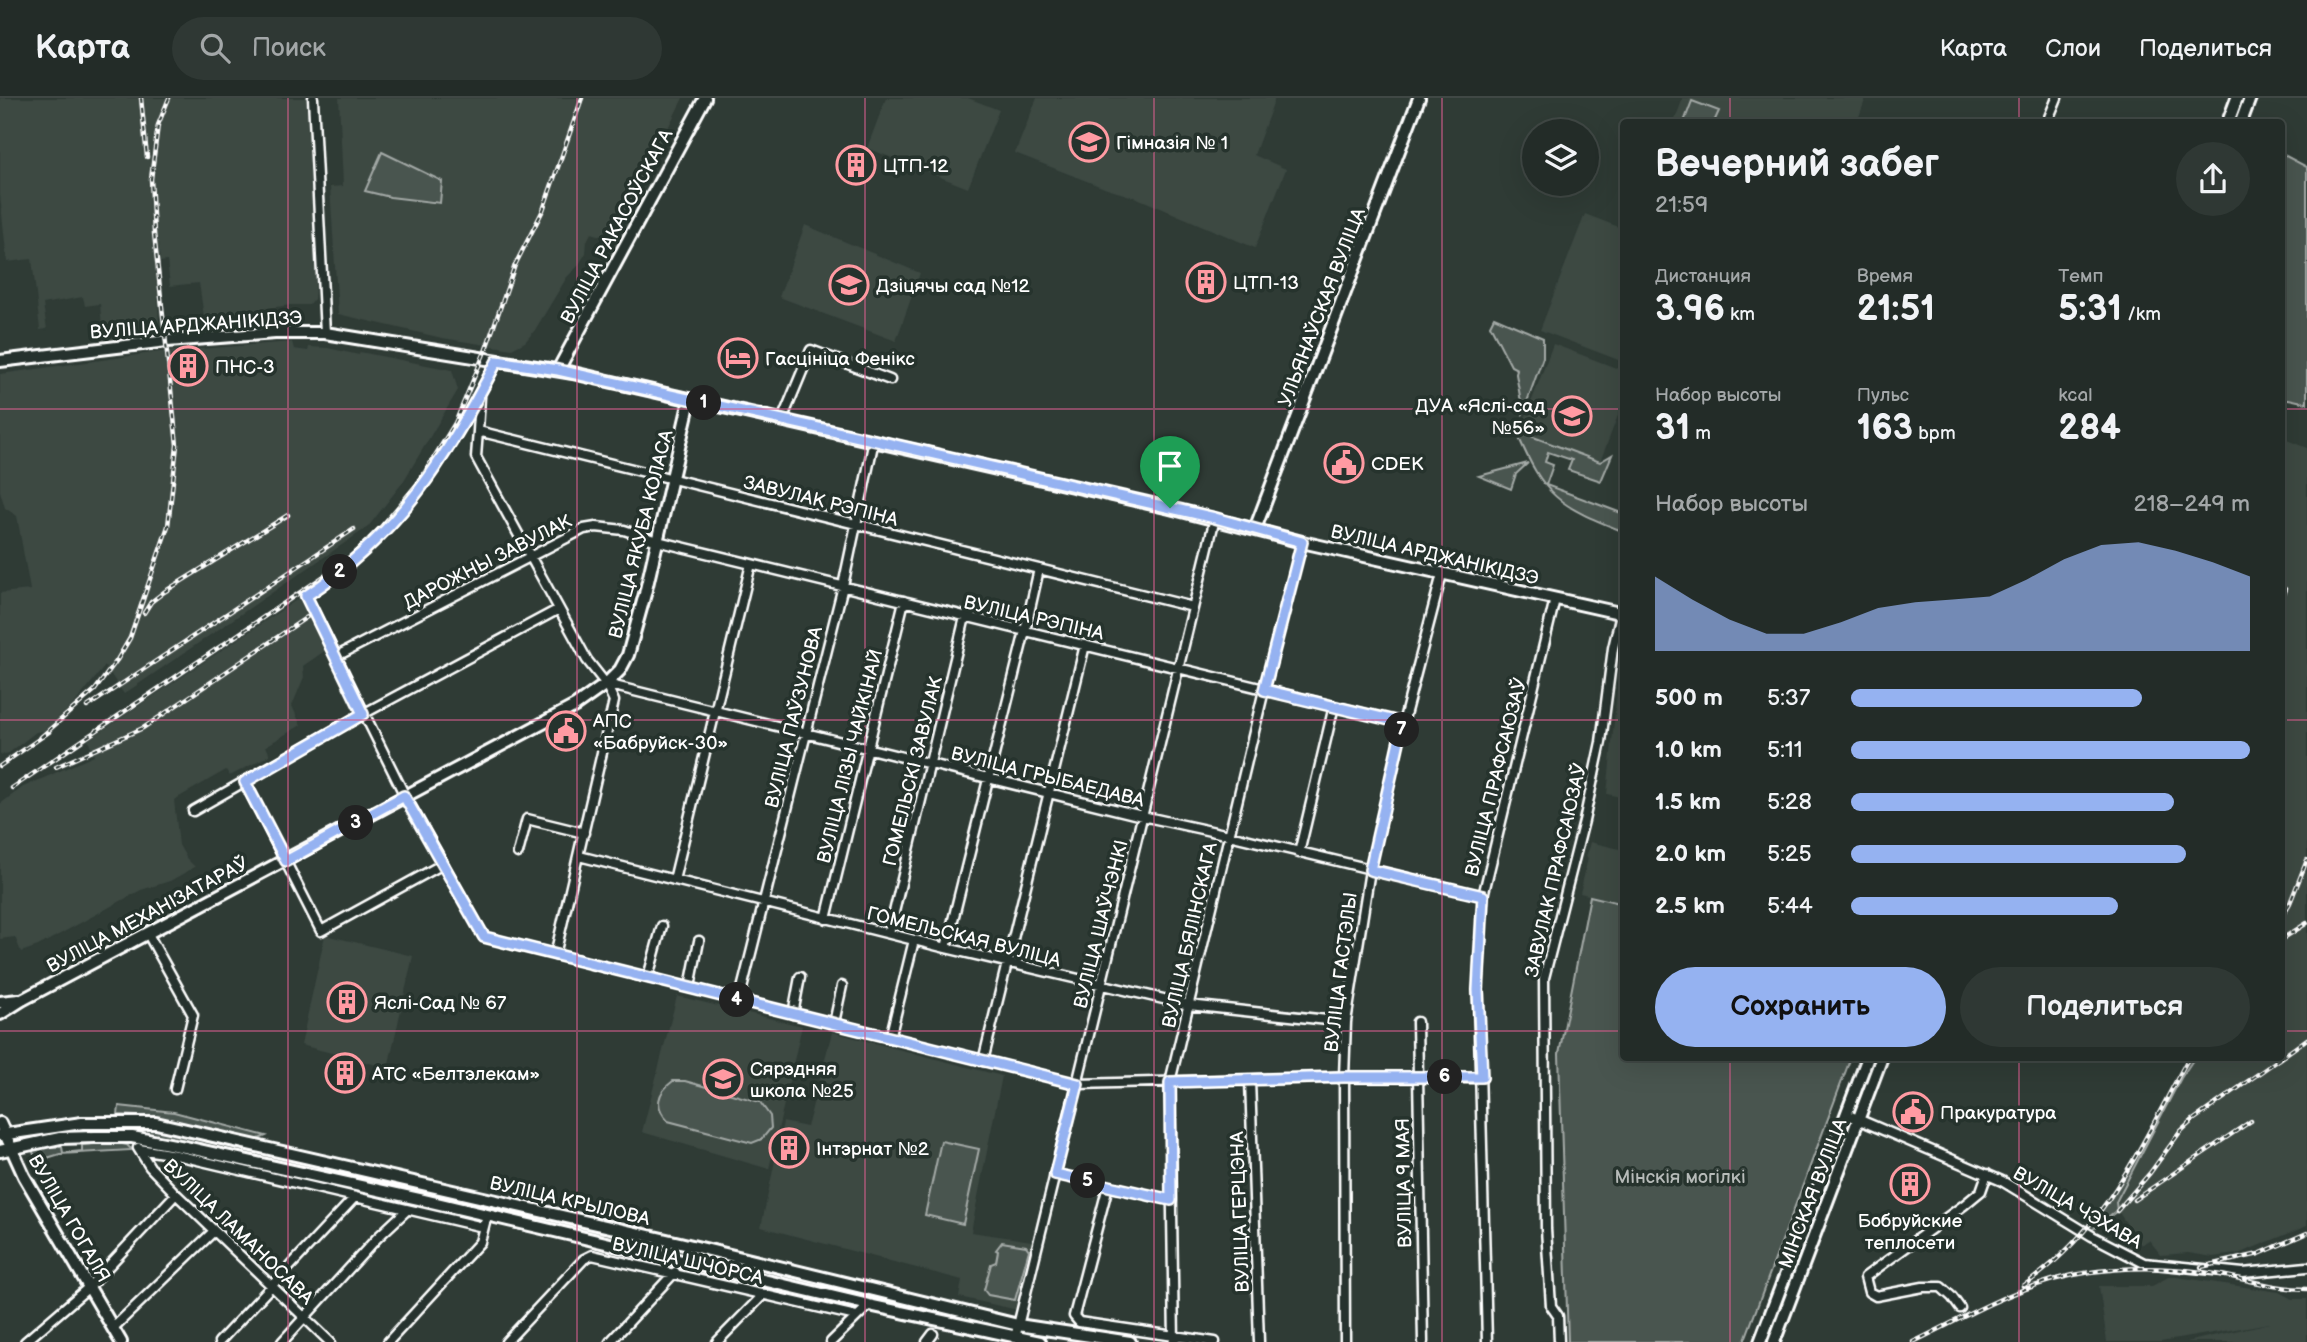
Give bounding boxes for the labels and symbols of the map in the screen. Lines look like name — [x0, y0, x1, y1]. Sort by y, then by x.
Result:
school or university icon: Гімназія № 1 — [1068, 121, 1110, 163]
street label: ВУЛІЦА РАКАСОЎСКАГА — [556, 125, 679, 328]
place label: Гімназія № 1 — [1116, 132, 1228, 155]
building icon: ЦТП-12 — [835, 144, 877, 186]
place label: ЦТП-12 — [883, 155, 949, 178]
street label: УЛЬЯНАЎСКАЯ ВУЛІЦА — [1274, 204, 1371, 410]
building icon: ЦТП-13 — [1185, 261, 1227, 303]
school or university icon: Дзіцячы сад №12 — [828, 264, 870, 306]
place label: ЦТП-13 — [1233, 272, 1299, 295]
place label: Дзіцячы сад №12 — [876, 275, 1031, 298]
street label: ВУЛІЦА АРДЖАНІКІДЗЭ — [89, 307, 303, 344]
hotel icon: Гасцініца Фенікс — [717, 337, 759, 379]
building icon: ПНС-3 — [167, 345, 209, 387]
place label: Гасцініца Фенікс — [765, 348, 915, 371]
place label: ПНС-3 — [215, 356, 275, 379]
pin: 1 — [686, 386, 722, 420]
place label: ДУА «Яслі-сад №56» — [1415, 395, 1545, 440]
school or university icon: ДУА «Яслі-сад №56» — [1551, 395, 1593, 437]
street label: ВУЛІЦА ЯКУБА КОЛАСА — [604, 427, 679, 641]
pin — [1140, 436, 1200, 508]
public building icon: CDEK — [1323, 442, 1365, 484]
place label: CDEK — [1371, 453, 1424, 476]
street label: ЗАВУЛАК РЭПІНА — [741, 471, 901, 532]
street label: ДАРОЖНЫ ЗАВУЛАК — [400, 510, 576, 615]
street label: ВУЛІЦА АРДЖАНІКІДЗЭ — [1328, 520, 1541, 591]
pin: 2 — [322, 554, 358, 589]
street label: ВУЛІЦА РЭПІНА — [961, 591, 1107, 646]
street label: ВУЛІЦА ПАЎЗУНОВА — [761, 624, 828, 811]
street label: ВУЛІЦА ЛІЗЫ ЧАЙКІНАЙ — [813, 647, 888, 866]
street label: ГОМЕЛЬСКІ ЗАВУЛАК — [879, 673, 948, 869]
street label: ВУЛІЦА ПРАФСАЮЗАЎ — [1461, 675, 1532, 879]
public building icon: АПС «Бабруйск-30» — [545, 710, 587, 752]
place label: АПС «Бабруйск-30» — [592, 710, 728, 755]
pin: 7 — [1384, 712, 1420, 748]
street label: ВУЛІЦА ГРЫБАЕДАВА — [949, 742, 1147, 813]
street label: ЗАВУЛАК ПРАФСАЮЗАЎ — [1521, 761, 1592, 980]
pin: 3 — [338, 806, 374, 840]
street label: ВУЛІЦА ШАЎЧЭНКІ — [1069, 838, 1134, 1011]
street label: ВУЛІЦА БЯЛІНСКАГА — [1158, 840, 1223, 1030]
street label: ВУЛІЦА МЕХАНІЗАТАРАЎ — [43, 852, 253, 978]
street label: ВУЛІЦА ГАСТЭЛЫ — [1320, 891, 1363, 1053]
street label: ГОМЕЛЬСКАЯ ВУЛІЦА — [864, 902, 1063, 973]
building icon: Яслі-Сад № 67 — [326, 981, 368, 1023]
pin: 4 — [720, 982, 754, 1018]
place label: Яслі-Сад № 67 — [374, 992, 507, 1015]
building icon: АТС «Белтэлекам» — [324, 1052, 366, 1094]
school or university icon: Сярэдняя школа №25 — [702, 1058, 744, 1100]
place label: Сярэдняя школа №25 — [750, 1058, 854, 1103]
pin: 6 — [1428, 1060, 1462, 1094]
place label: АТС «Белтэлекам» — [371, 1063, 540, 1086]
public building icon: Пракуратура — [1892, 1091, 1934, 1133]
place label: Пракуратура — [1940, 1102, 2057, 1125]
street label: МІНСКАЯ ВУЛІЦА — [1774, 1115, 1853, 1272]
street label: ВУЛІЦА 9 МАЯ — [1392, 1118, 1417, 1248]
building icon: Інтэрнат №2 — [768, 1127, 810, 1169]
street label: ВУЛІЦА ГЕРЦЭНА — [1226, 1131, 1255, 1293]
place label: Інтэрнат №2 — [816, 1138, 930, 1161]
street label: ВУЛІЦА ГОГАЛЯ — [23, 1151, 115, 1287]
street label: ВУЛІЦА ЛАМАНОСАВА — [158, 1154, 318, 1310]
street label: ВУЛІЦА ЧЭХАВА — [2009, 1162, 2146, 1255]
building icon: Бобруйские теплосети — [1889, 1163, 1931, 1205]
pin: 5 — [1070, 1164, 1106, 1198]
park label: Мінскія могілкі — [1614, 1166, 1746, 1189]
street label: ВУЛІЦА КРЫЛОВА — [487, 1172, 653, 1231]
place label: Бобруйские теплосети — [1858, 1210, 1963, 1255]
street label: ВУЛІЦА ШЧОРСА — [610, 1233, 766, 1290]

